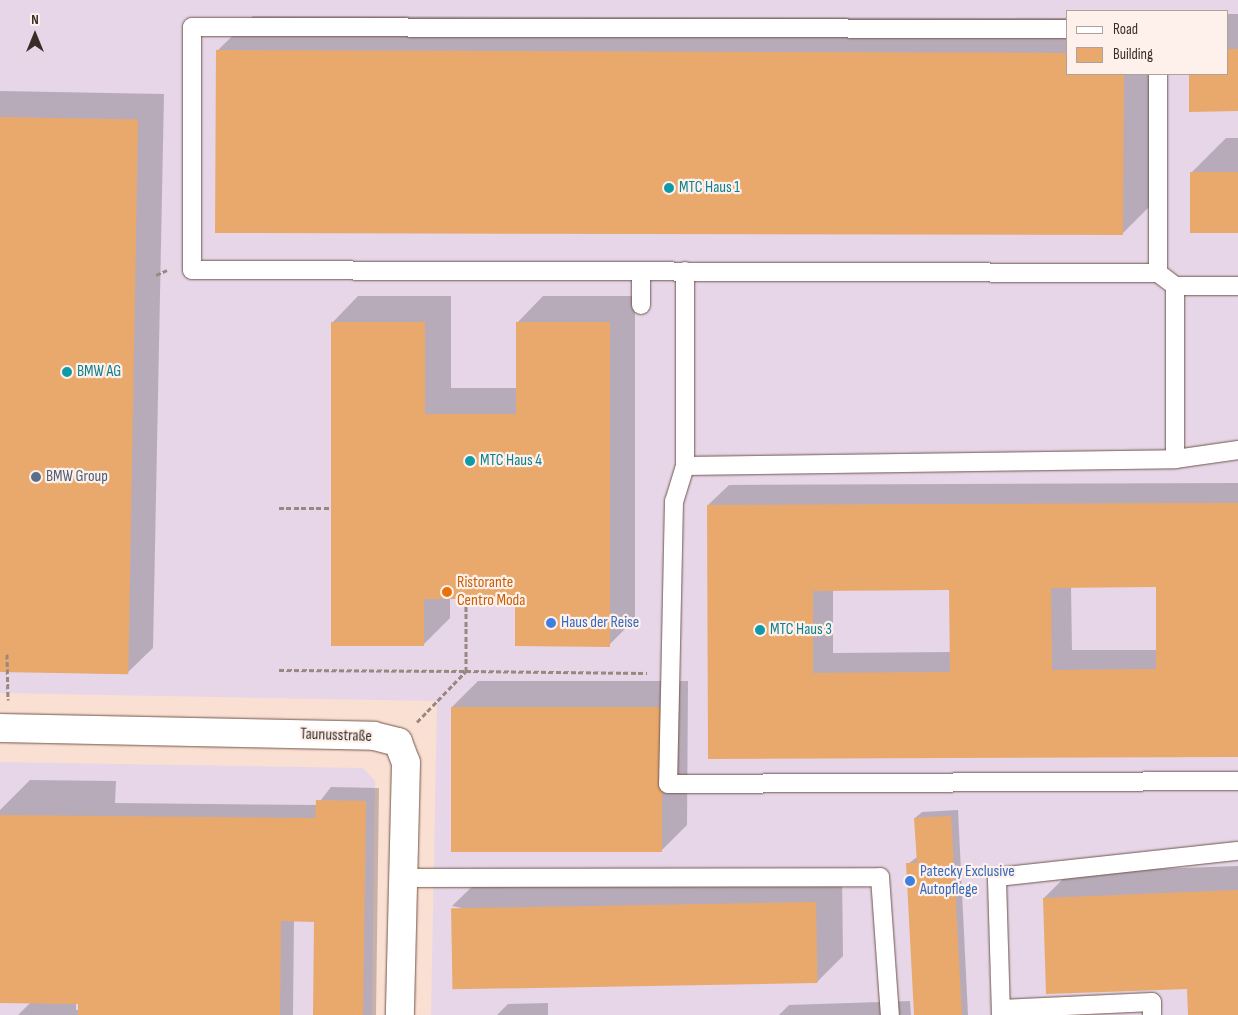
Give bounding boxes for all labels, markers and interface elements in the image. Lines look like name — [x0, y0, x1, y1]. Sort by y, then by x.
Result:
north arrow — [10, 10, 60, 60]
legend — [1066, 10, 1228, 75]
text: N — [31, 11, 39, 28]
text: Road — [1113, 20, 1138, 39]
text: Building — [1113, 45, 1153, 64]
place label: MTC Haus 1 — [679, 178, 740, 198]
marker: MTC Haus 1 — [663, 182, 675, 194]
place label: BMW AG — [77, 362, 121, 382]
marker: BMW AG — [61, 366, 73, 378]
place label: MTC Haus 4 — [480, 451, 542, 471]
marker: MTC Haus 4 — [464, 455, 476, 467]
place label: BMW Group — [46, 467, 108, 487]
marker: BMW Group — [30, 471, 42, 483]
place label: Ristorante Centro Moda — [457, 573, 525, 611]
marker: Ristorante Centro Moda — [441, 586, 453, 598]
place label: Haus der Reise — [561, 613, 639, 633]
marker: Haus der Reise — [545, 617, 557, 629]
place label: MTC Haus 3 — [770, 620, 832, 640]
marker: MTC Haus 3 — [754, 624, 766, 636]
street label: Taunusstraße — [300, 725, 372, 747]
place label: Patecky Exclusive Autopflege — [920, 862, 1015, 900]
marker: Patecky Exclusive Autopflege — [904, 875, 916, 887]

